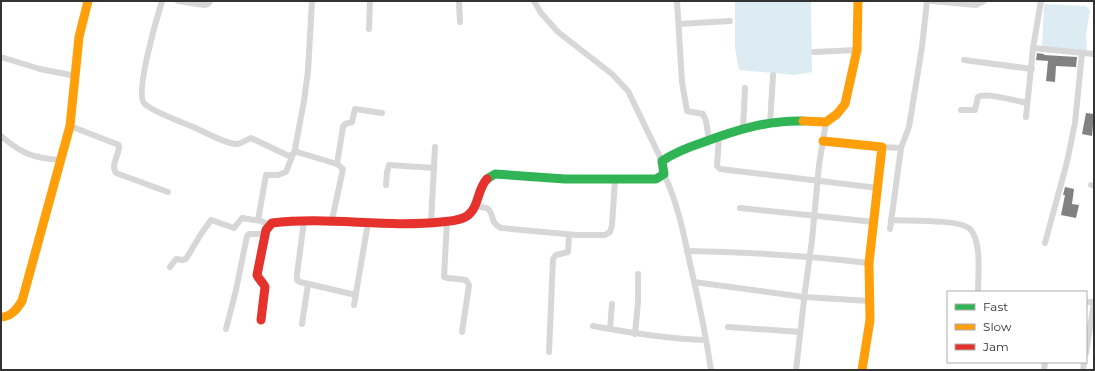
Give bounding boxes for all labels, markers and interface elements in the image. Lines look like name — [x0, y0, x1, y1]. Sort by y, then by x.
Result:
legend — [947, 291, 1087, 363]
text: Fast — [983, 299, 1008, 314]
text: Slow — [983, 319, 1012, 334]
text: Jam — [982, 339, 1009, 354]

